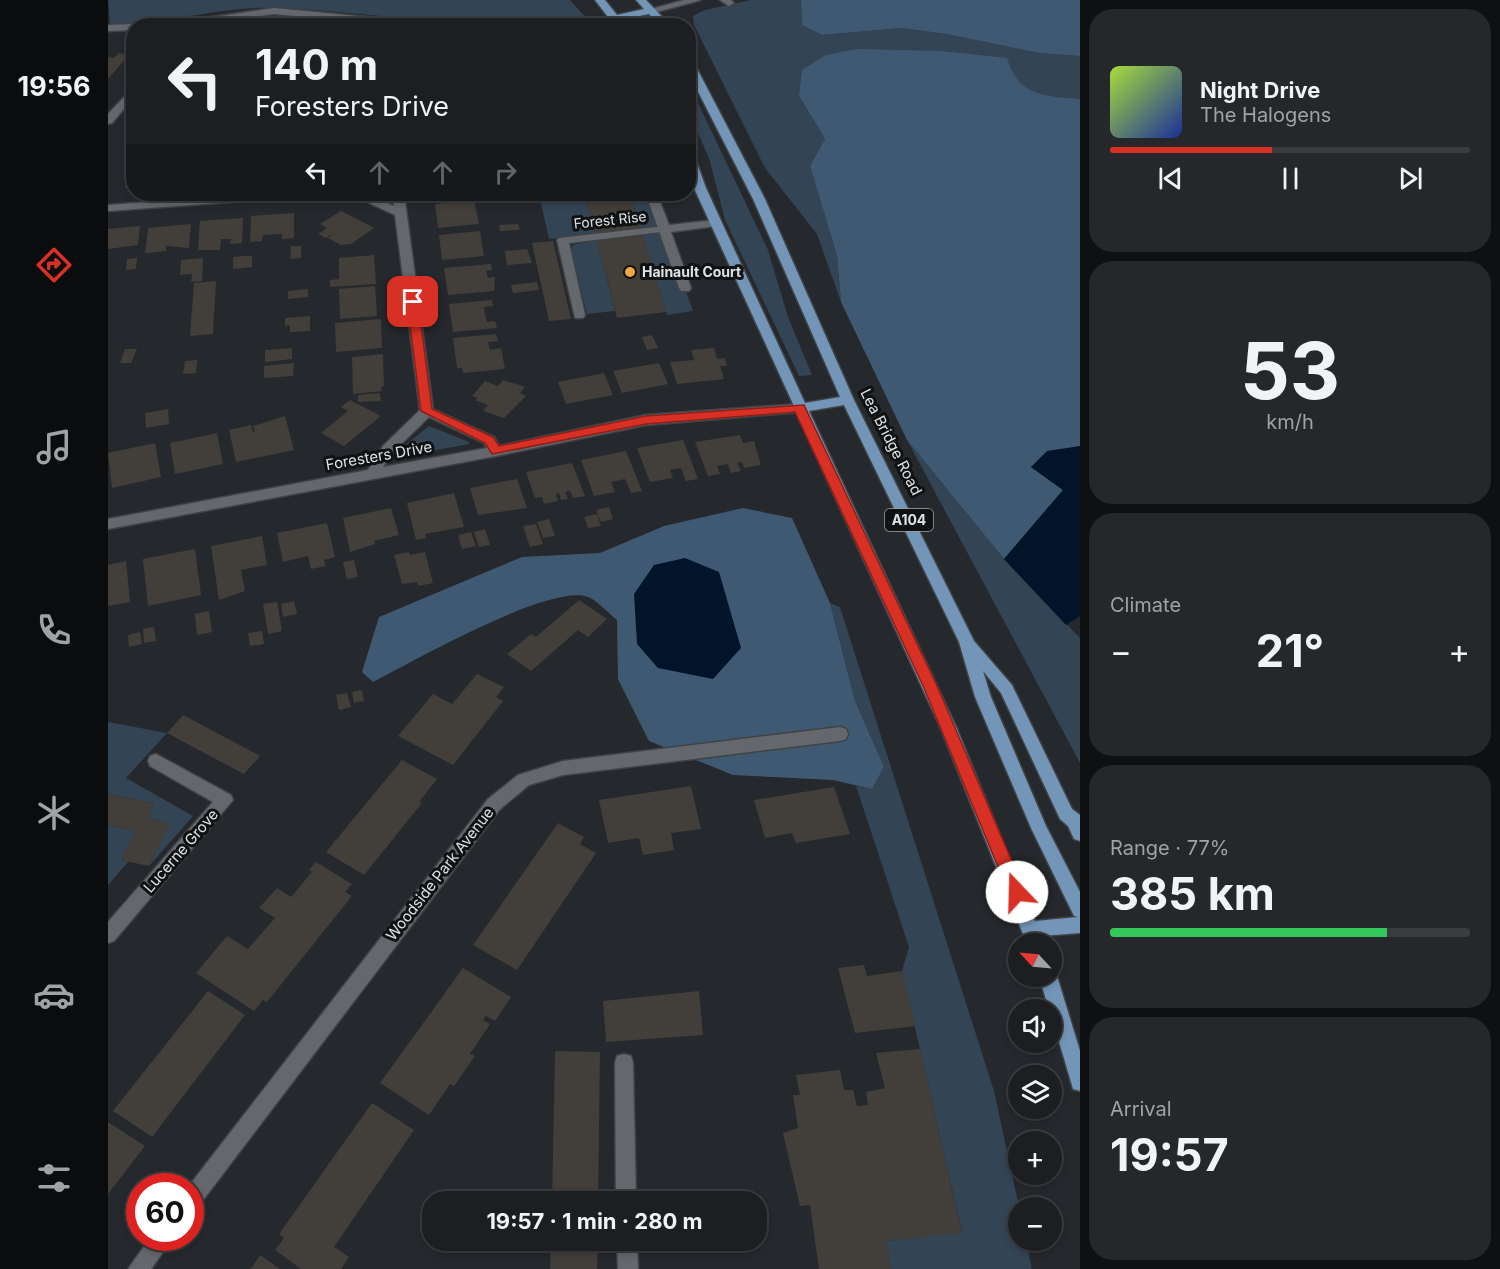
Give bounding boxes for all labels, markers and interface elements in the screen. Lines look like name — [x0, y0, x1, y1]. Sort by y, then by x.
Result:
text: 140 m — [255, 39, 378, 90]
icon: left — [156, 42, 234, 120]
text: 19:56 — [18, 70, 90, 103]
text: Night Drive — [1200, 77, 1320, 103]
text: Foresters Drive — [255, 90, 449, 123]
text: The Halogens — [1200, 103, 1331, 127]
icon: left — [300, 156, 333, 189]
icon: ahead — [363, 156, 396, 189]
icon: ahead — [426, 156, 459, 189]
icon: right — [489, 156, 522, 189]
icon: previous — [1154, 162, 1187, 195]
icon: pause — [1274, 162, 1307, 195]
icon: next — [1394, 162, 1427, 195]
street label: Forest Rise — [573, 207, 647, 232]
icon: directions — [33, 244, 75, 286]
place label: Hainault Court — [642, 263, 741, 280]
marker: Hainault Court — [623, 265, 637, 279]
pin — [387, 276, 438, 327]
icon: arrive — [396, 285, 429, 318]
text: 53 — [1240, 323, 1340, 418]
street label: Lea Bridge Road — [856, 385, 926, 498]
text: km/h — [1266, 410, 1314, 434]
icon: music — [33, 426, 75, 468]
street label: Foresters Drive — [324, 437, 434, 474]
road number: A104 — [885, 509, 933, 531]
text: Climate — [1110, 593, 1181, 617]
icon: phone — [33, 609, 75, 651]
text: 21° — [1256, 623, 1324, 678]
text: − — [1110, 631, 1132, 671]
text: + — [1448, 631, 1470, 671]
icon: climate — [33, 792, 75, 834]
street label: Woodside Park Avenue — [382, 803, 498, 944]
street label: Lucerne Grove — [139, 805, 222, 896]
text: Range · 77% — [1110, 836, 1229, 860]
position arrow — [985, 860, 1049, 924]
text: 385 km — [1110, 866, 1275, 921]
north arrow — [1008, 933, 1062, 987]
map controls — [1008, 933, 1062, 1251]
icon: car — [33, 974, 75, 1016]
button: sound — [1008, 999, 1062, 1053]
button: layers — [1008, 1065, 1062, 1119]
text: Arrival — [1110, 1097, 1172, 1121]
text: 19:57 — [1110, 1127, 1229, 1182]
button: + — [1008, 1131, 1062, 1185]
icon: filters — [33, 1157, 75, 1199]
speed limit sign: 60 — [126, 1173, 204, 1251]
button: − — [1008, 1197, 1062, 1251]
text: 19:57 · 1 min · 280 m — [486, 1208, 703, 1234]

